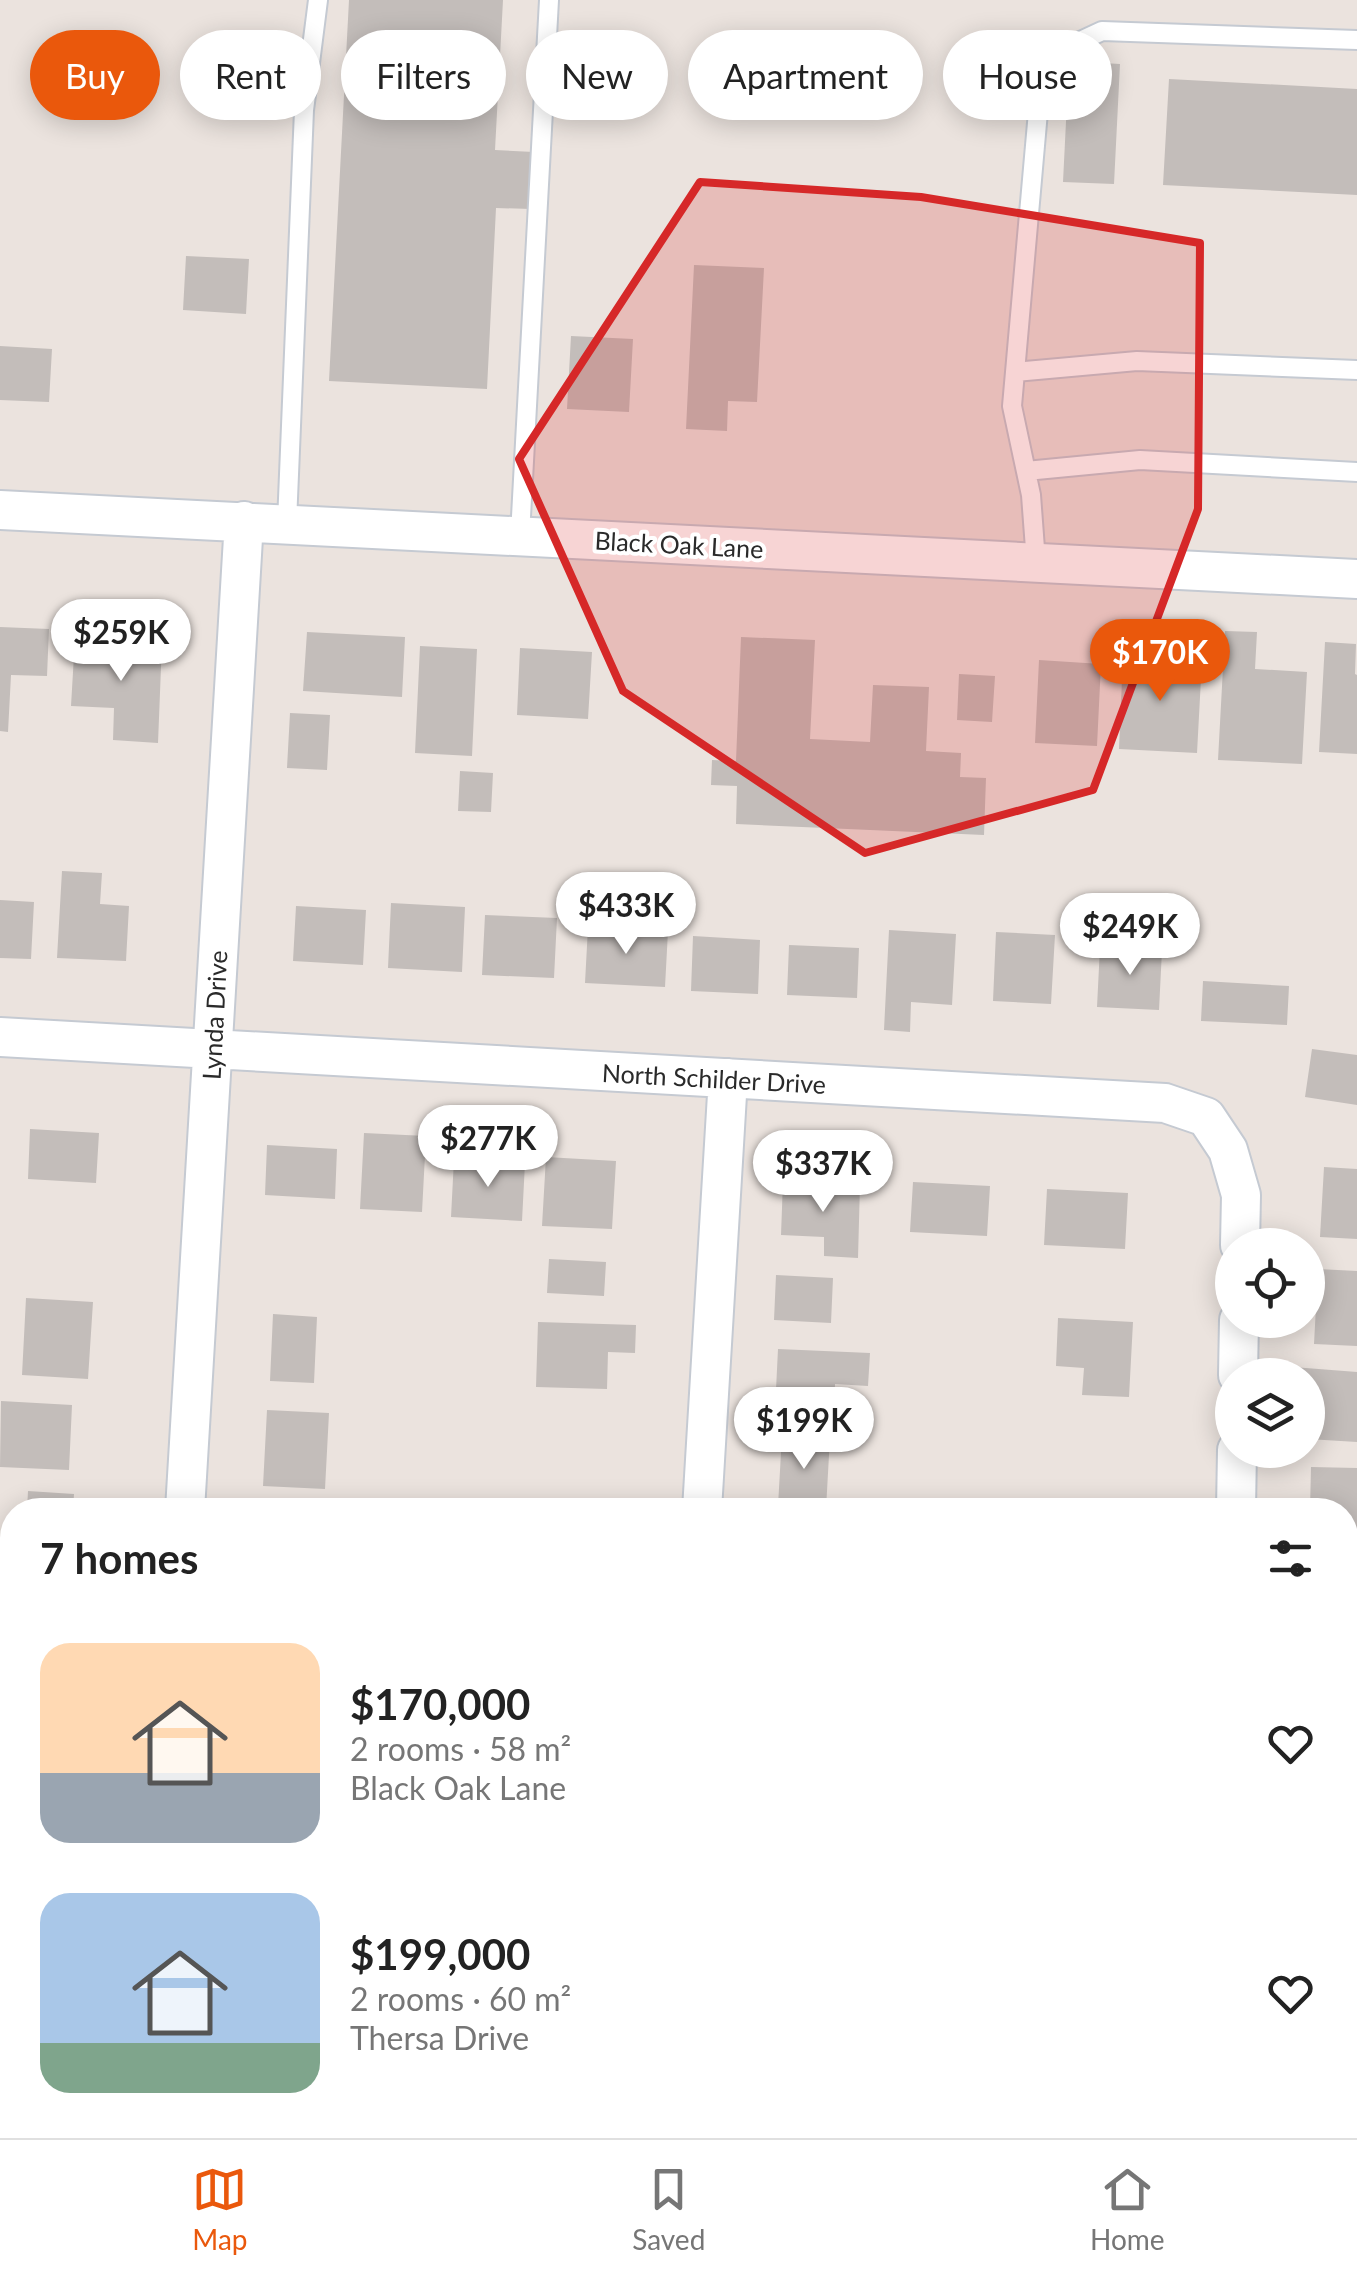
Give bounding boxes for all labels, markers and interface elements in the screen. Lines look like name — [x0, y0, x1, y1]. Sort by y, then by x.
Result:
chip: Buy — [30, 30, 160, 120]
chip: Rent — [180, 30, 321, 120]
chip: Filters — [341, 30, 506, 120]
chip: New — [526, 30, 668, 120]
chip: Apartment — [688, 30, 923, 120]
chip: House — [943, 30, 1112, 120]
street label: Black Oak Lane — [594, 525, 764, 563]
pin: $259K — [51, 599, 191, 684]
text: $259K — [73, 612, 169, 651]
pin: $170K — [1090, 619, 1230, 704]
text: $170K — [1112, 632, 1208, 671]
pin: $433K — [556, 872, 696, 957]
text: $433K — [578, 885, 674, 924]
pin: $249K — [1060, 893, 1200, 978]
text: $249K — [1082, 906, 1178, 945]
street label: Lynda Drive — [196, 949, 232, 1081]
street label: North Schilder Drive — [601, 1057, 827, 1099]
pin: $277K — [418, 1105, 558, 1190]
text: $277K — [440, 1118, 536, 1157]
pin: $337K — [753, 1130, 893, 1215]
text: $337K — [775, 1143, 871, 1182]
map controls — [1215, 1228, 1325, 1468]
button: locate — [1215, 1228, 1325, 1338]
button: layers — [1215, 1358, 1325, 1468]
pin: $199K — [734, 1387, 874, 1472]
text: $199K — [756, 1400, 852, 1439]
icon: filters — [1263, 1531, 1318, 1586]
text: 7 homes — [40, 1533, 198, 1583]
text: $170,000 — [350, 1679, 530, 1729]
icon: home — [120, 1683, 240, 1803]
icon: heart — [1263, 1716, 1318, 1771]
text: 2 rooms · 58 m² — [350, 1729, 571, 1768]
text: Black Oak Lane — [350, 1768, 566, 1807]
text: $199,000 — [350, 1929, 530, 1979]
icon: home — [120, 1933, 240, 2053]
icon: heart — [1263, 1966, 1318, 2021]
text: 2 rooms · 60 m² — [350, 1979, 571, 2018]
text: Thersa Drive — [350, 2018, 529, 2057]
tab: Map — [192, 2162, 248, 2256]
tab: Saved — [632, 2162, 705, 2256]
tab: Home — [1090, 2162, 1165, 2256]

